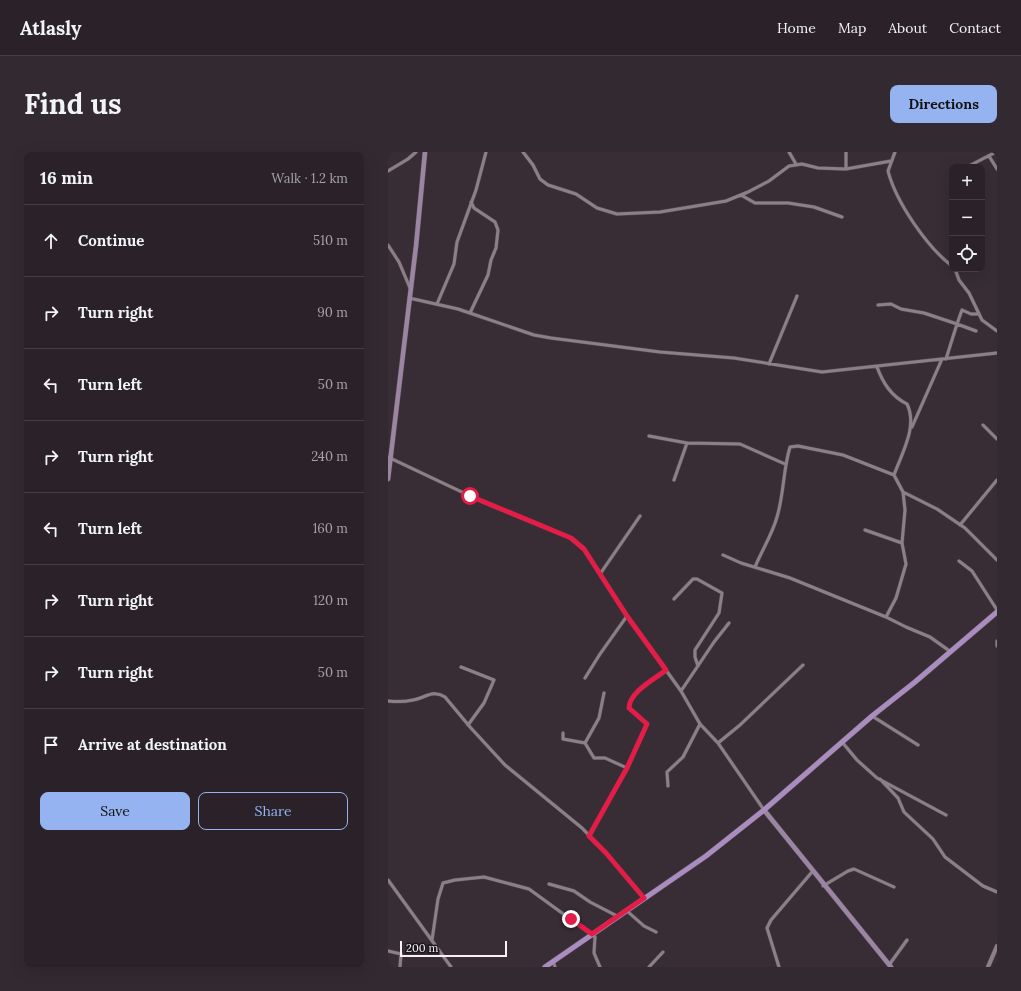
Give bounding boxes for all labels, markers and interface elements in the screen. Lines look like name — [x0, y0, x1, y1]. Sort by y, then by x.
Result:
text: Atlasly — [20, 16, 81, 40]
text: Home — [777, 19, 816, 37]
text: Map — [838, 19, 866, 37]
text: About — [888, 19, 927, 37]
text: Contact — [949, 19, 1001, 37]
button: Directions — [890, 85, 997, 123]
text: Find us — [24, 86, 122, 122]
map controls — [949, 164, 985, 272]
button: + — [949, 164, 985, 200]
text: 16 min — [40, 167, 93, 189]
text: Walk · 1.2 km — [271, 170, 348, 187]
button: − — [949, 200, 985, 236]
icon: ahead — [40, 230, 62, 252]
text: Continue — [78, 231, 144, 250]
text: 510 m — [313, 232, 348, 249]
button: locate — [949, 236, 985, 272]
icon: right — [40, 302, 62, 324]
text: Turn right — [78, 303, 154, 322]
text: 90 m — [317, 304, 348, 321]
icon: left — [40, 374, 62, 396]
text: Turn left — [78, 375, 142, 394]
text: 50 m — [318, 376, 348, 393]
icon: right — [40, 446, 62, 468]
text: Turn right — [78, 447, 154, 466]
text: 240 m — [311, 448, 348, 465]
route start — [461, 487, 479, 505]
icon: left — [40, 518, 62, 540]
text: Turn left — [78, 519, 142, 538]
text: 160 m — [313, 520, 348, 537]
icon: right — [40, 590, 62, 612]
text: Turn right — [78, 591, 154, 610]
text: 120 m — [313, 592, 348, 609]
icon: right — [40, 662, 62, 684]
text: Turn right — [78, 663, 154, 682]
text: 50 m — [318, 664, 348, 681]
icon: arrive — [40, 734, 62, 756]
text: Arrive at destination — [78, 735, 227, 754]
button: Save — [40, 792, 190, 830]
button: Share — [198, 792, 348, 830]
route end — [562, 910, 580, 928]
scale bar — [400, 939, 507, 958]
text: 200 m — [406, 941, 438, 955]

